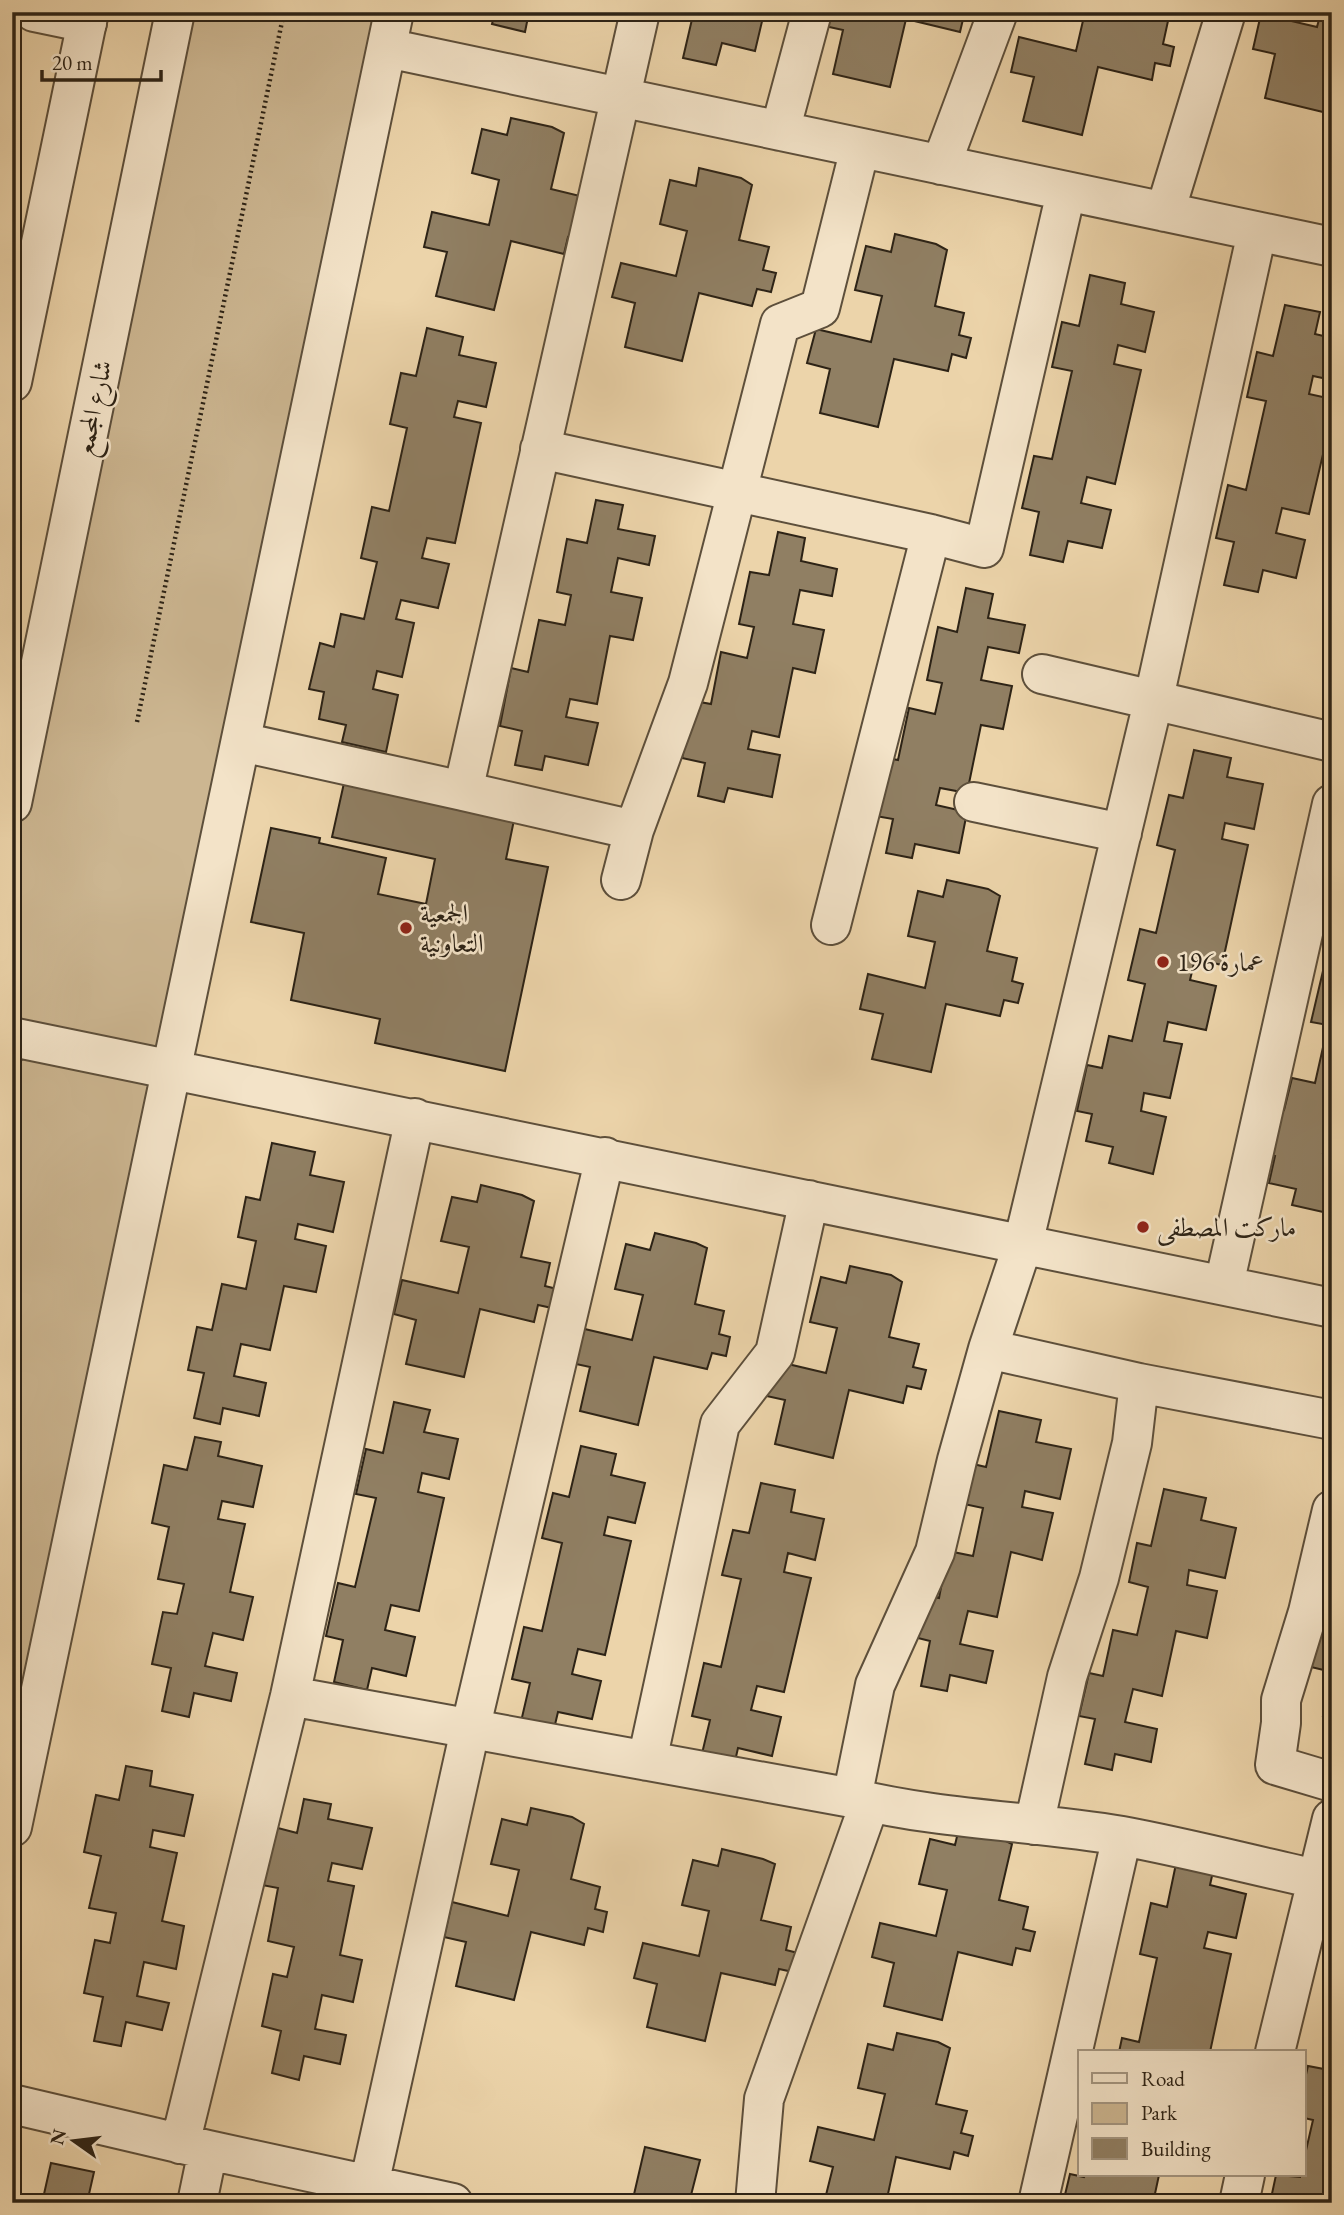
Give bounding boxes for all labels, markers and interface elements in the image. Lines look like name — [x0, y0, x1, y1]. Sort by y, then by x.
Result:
scale bar — [42, 38, 161, 82]
text: 20 m — [52, 49, 93, 76]
street label: شارع المجمع — [66, 357, 127, 461]
place label: الجمعية التعاونية — [420, 896, 484, 960]
marker: الجمعية التعاونية — [398, 920, 414, 936]
place label: عمارة 196 — [1177, 945, 1264, 979]
marker: عمارة 196 — [1155, 954, 1171, 970]
place label: ماركت المصطفى — [1157, 1210, 1296, 1246]
marker: ماركت المصطفى — [1135, 1219, 1151, 1235]
legend — [1078, 2050, 1306, 2176]
text: Road — [1141, 2065, 1185, 2092]
text: Park — [1141, 2099, 1178, 2126]
north arrow — [38, 2106, 108, 2176]
text: N — [44, 2126, 72, 2147]
text: Building — [1141, 2135, 1211, 2162]

